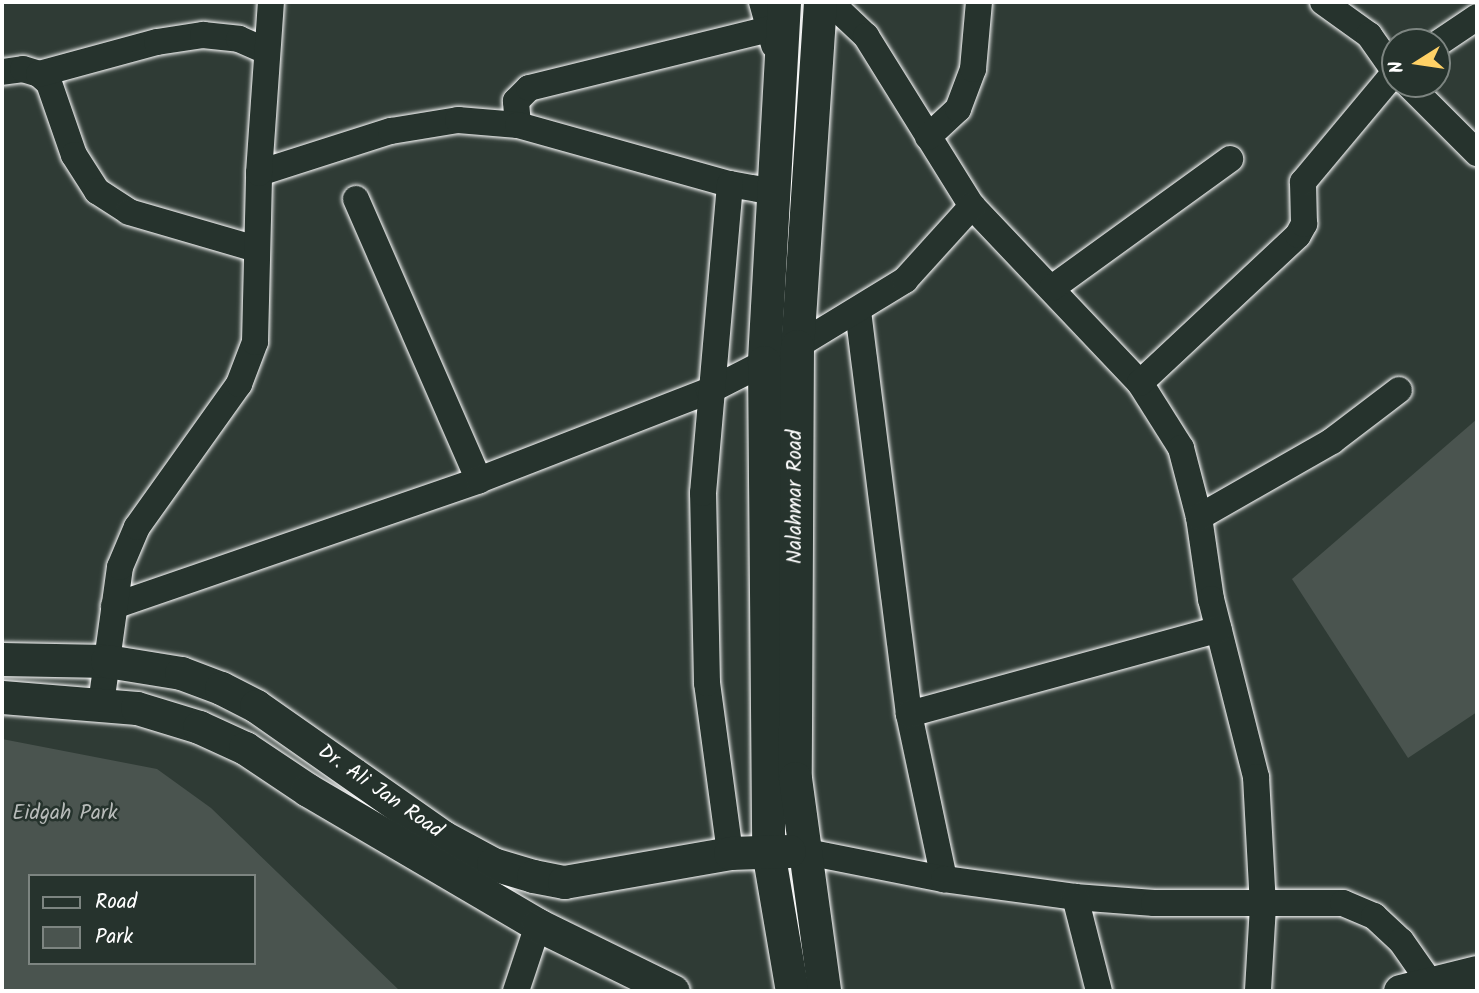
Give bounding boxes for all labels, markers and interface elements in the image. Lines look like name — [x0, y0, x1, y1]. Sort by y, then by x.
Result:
north arrow — [1381, 28, 1451, 98]
text: N — [1381, 58, 1413, 76]
street label: Nalahmar Road — [783, 430, 809, 564]
street label: Dr. Ali Jan Road — [313, 740, 447, 844]
park label: Eidgah Park — [12, 801, 118, 827]
legend — [28, 874, 256, 965]
text: Road — [95, 886, 137, 919]
text: Park — [95, 921, 133, 954]

